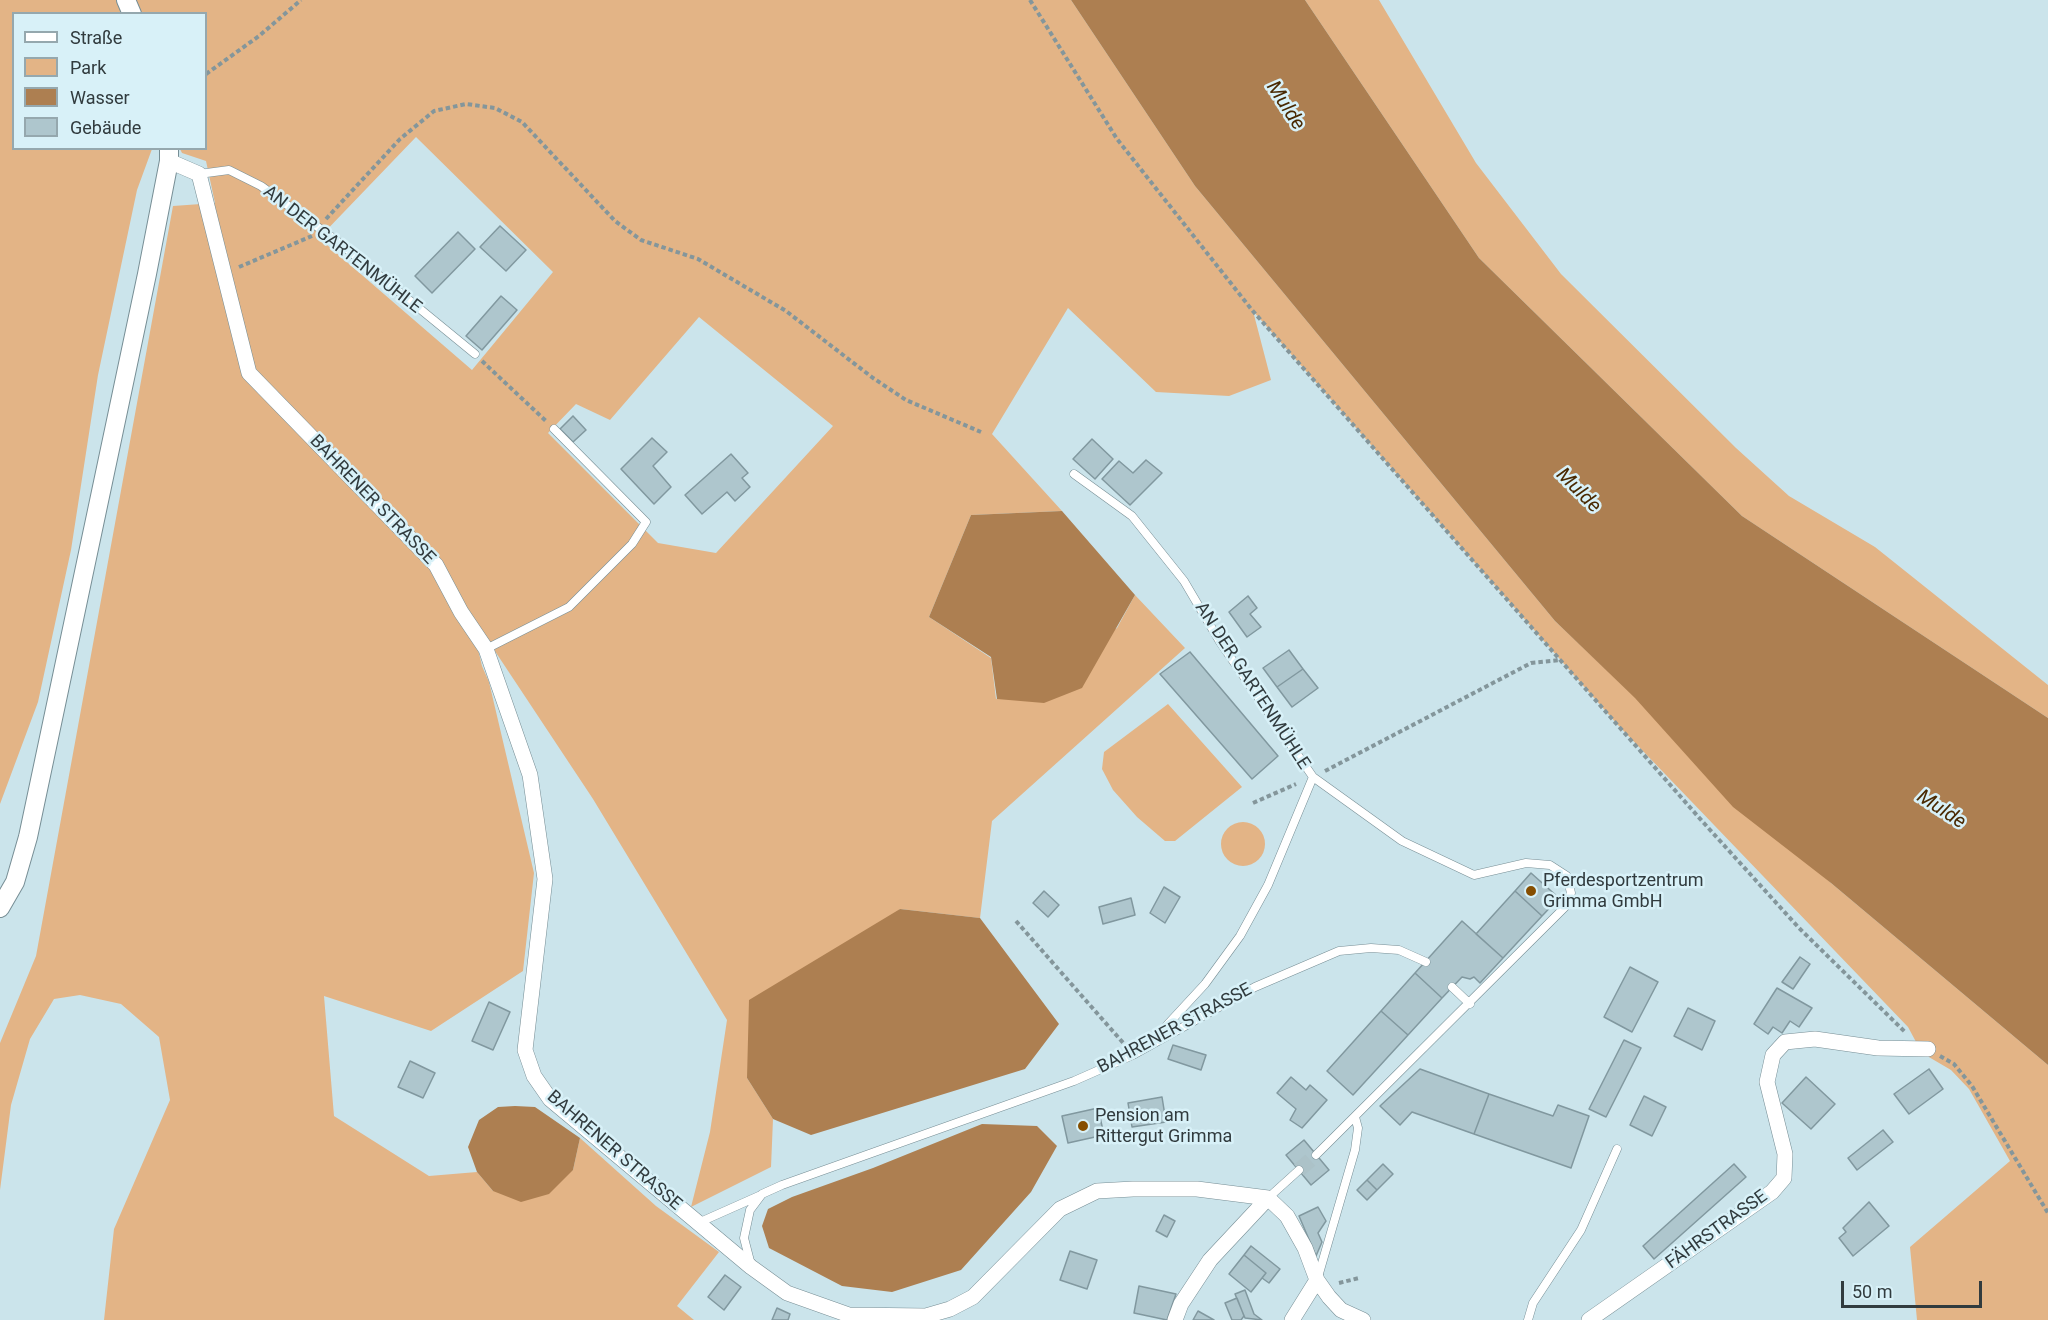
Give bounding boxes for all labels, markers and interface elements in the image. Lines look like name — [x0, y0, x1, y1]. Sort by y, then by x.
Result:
legend — [12, 12, 207, 150]
text: Straße — [70, 27, 122, 48]
text: Park — [70, 57, 106, 78]
water label: Mulde — [1260, 77, 1310, 135]
text: Wasser — [70, 87, 130, 108]
text: Gebäude — [70, 117, 141, 138]
street label: AN DER GARTENMÜHLE — [259, 181, 425, 319]
street label: BAHRENER STRASSE — [305, 431, 439, 569]
water label: Mulde — [1551, 464, 1605, 518]
street label: AN DER GARTENMÜHLE — [1190, 598, 1314, 774]
water label: Mulde — [1912, 785, 1970, 835]
place label: Pferdesportzentrum Grimma GmbH — [1543, 870, 1704, 912]
marker: Pferdesportzentrum Grimma GmbH — [1524, 884, 1538, 898]
street label: BAHRENER STRASSE — [1094, 979, 1256, 1079]
street label: BAHRENER STRASSE — [542, 1087, 686, 1215]
place label: Pension am Rittergut Grimma — [1095, 1105, 1232, 1148]
marker: Pension am Rittergut Grimma — [1076, 1119, 1090, 1133]
street label: FÄHRSTRASSE — [1662, 1186, 1772, 1274]
scale bar — [1844, 1269, 1985, 1307]
text: 50 m — [1852, 1281, 1892, 1302]

